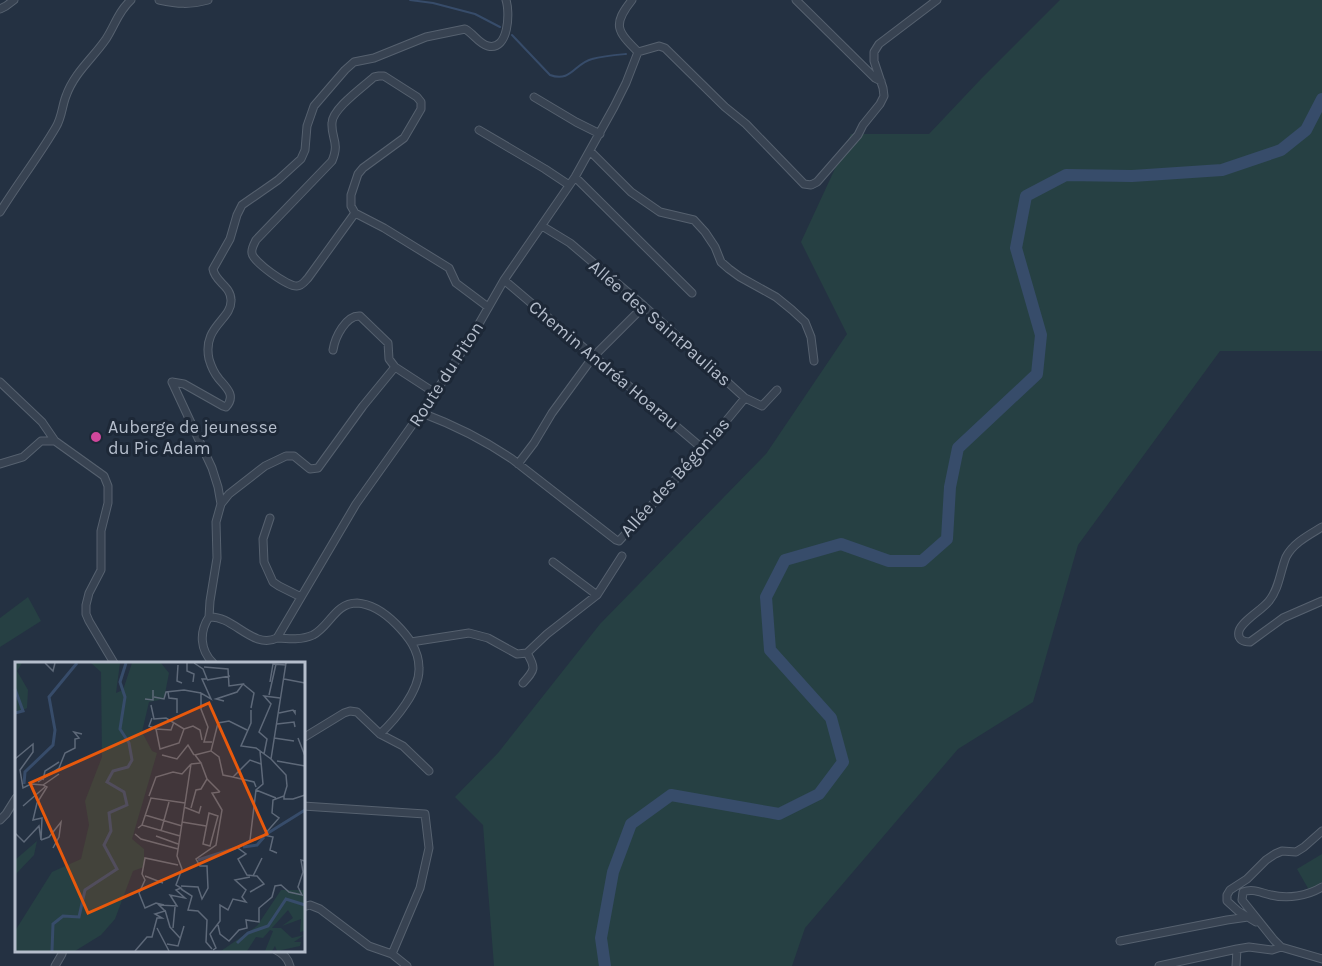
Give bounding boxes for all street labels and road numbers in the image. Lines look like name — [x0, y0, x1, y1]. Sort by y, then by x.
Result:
street label: Allée des SaintPaulias — [584, 255, 736, 391]
street label: Chemin Andréa Hoarau — [524, 296, 684, 434]
street label: Route du Piton — [404, 317, 488, 431]
street label: Allée des Bégonias — [616, 413, 734, 541]

